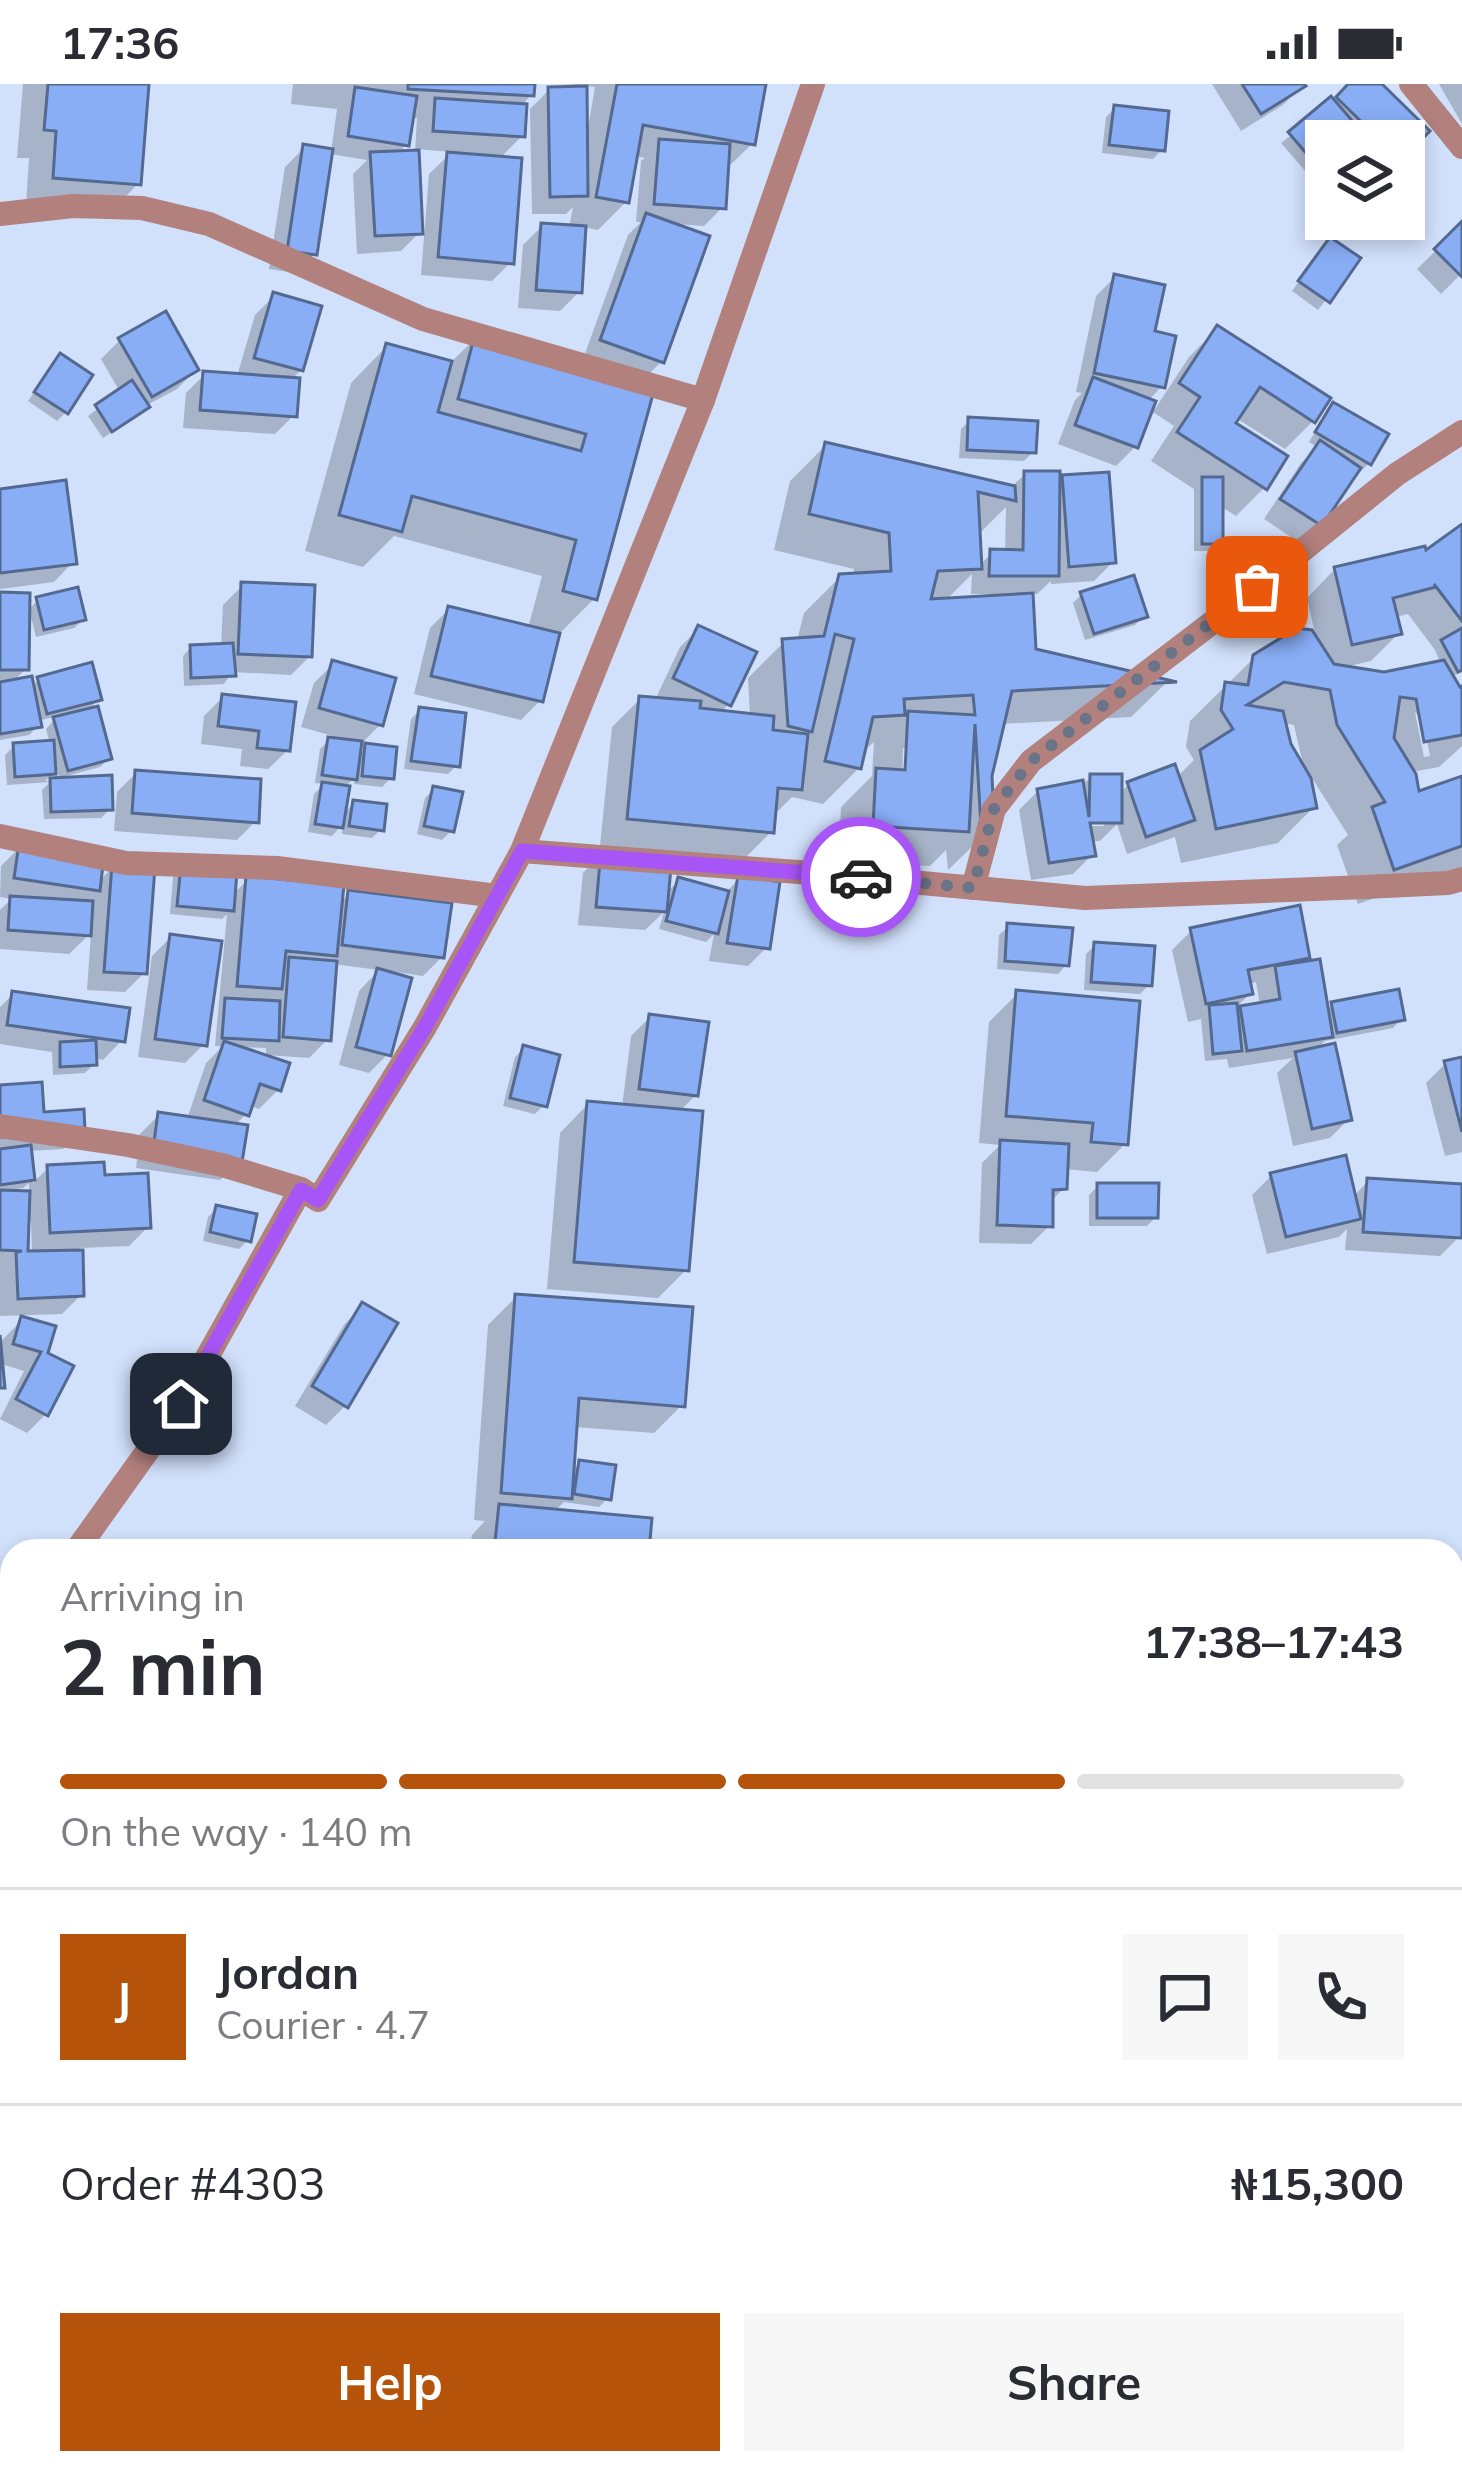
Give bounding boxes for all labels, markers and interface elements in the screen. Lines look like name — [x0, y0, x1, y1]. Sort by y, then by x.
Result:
text: 17:36 — [60, 14, 179, 70]
map controls — [1305, 120, 1425, 240]
button: layers — [1305, 120, 1425, 240]
pin — [1206, 536, 1308, 638]
icon: bag — [1224, 554, 1290, 620]
courier — [801, 817, 921, 937]
icon: car — [828, 844, 894, 910]
pin — [130, 1353, 232, 1455]
icon: home — [148, 1371, 214, 1437]
text: Arriving in — [60, 1572, 245, 1621]
text: 17:38–17:43 — [1143, 1613, 1404, 1669]
text: 2 min — [60, 1617, 266, 1715]
text: On the way · 140 m — [60, 1807, 412, 1856]
button: chat — [1122, 1934, 1248, 2060]
button: phone — [1278, 1934, 1404, 2060]
text: Jordan — [216, 1944, 359, 2000]
text: J — [115, 1969, 131, 2025]
text: Courier · 4.7 — [216, 2000, 430, 2049]
text: Order #4303 — [60, 2155, 325, 2211]
text: ₦15,300 — [1231, 2155, 1404, 2211]
button: Help — [60, 2313, 720, 2451]
button: Share — [744, 2313, 1404, 2451]

